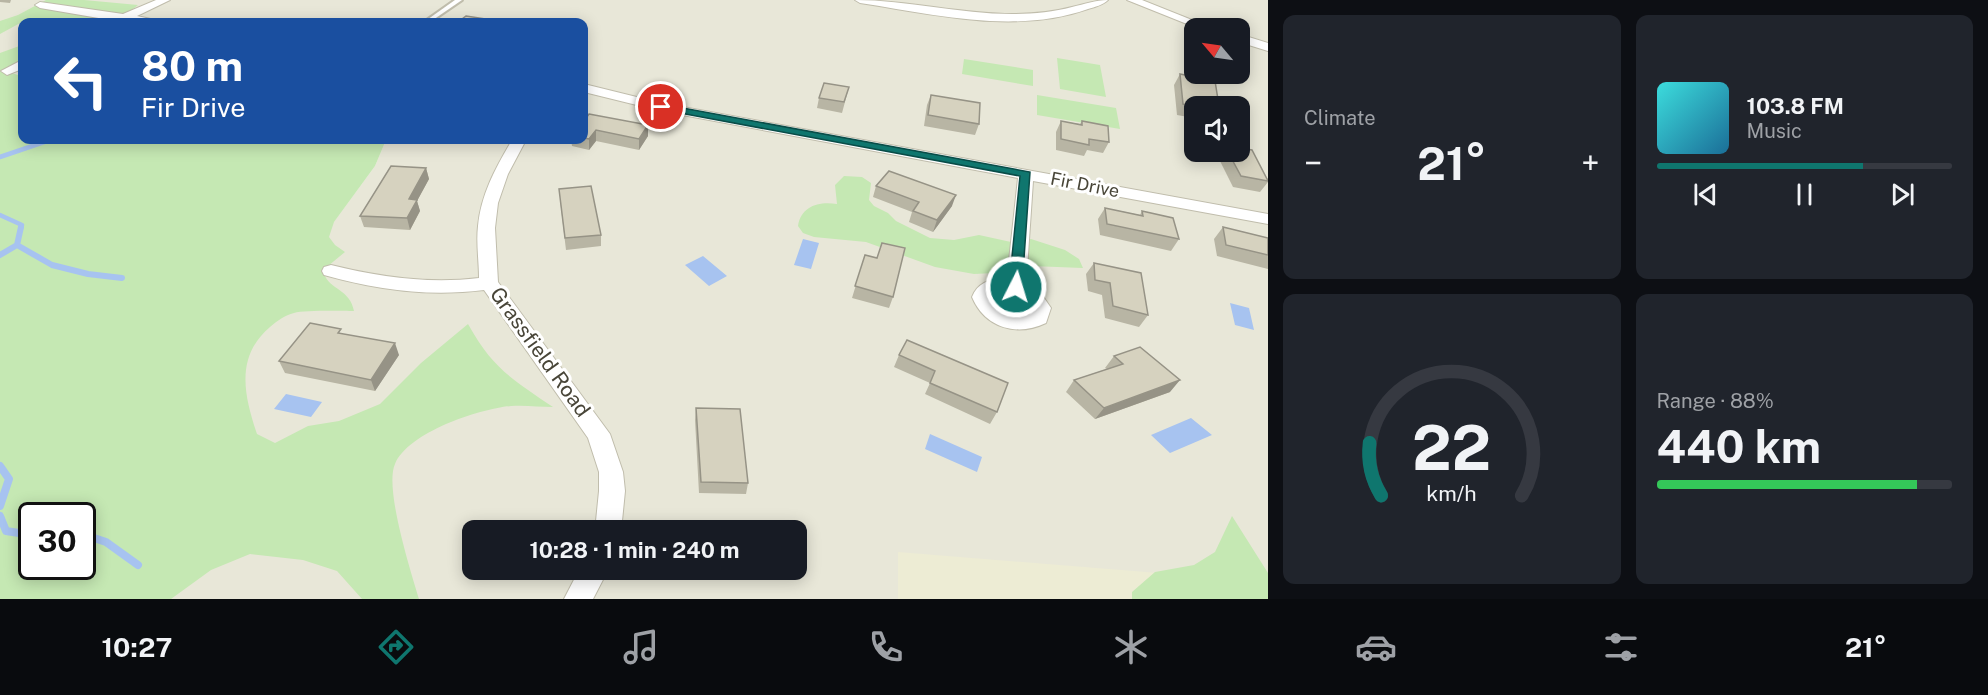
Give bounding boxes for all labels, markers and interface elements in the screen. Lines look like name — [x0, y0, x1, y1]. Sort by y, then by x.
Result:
north arrow — [1184, 18, 1250, 84]
map controls — [1184, 18, 1250, 162]
text: 80 m — [141, 41, 243, 90]
icon: left — [42, 42, 120, 120]
pin — [635, 81, 686, 132]
icon: arrive — [644, 90, 677, 123]
text: Fir Drive — [141, 91, 246, 123]
text: 103.8 FM — [1747, 93, 1844, 119]
button: sound — [1184, 96, 1250, 162]
text: Climate — [1304, 106, 1376, 130]
text: Music — [1747, 119, 1802, 143]
text: 21° — [1417, 137, 1486, 190]
text: − — [1304, 144, 1322, 182]
text: + — [1581, 144, 1599, 182]
street label: Fir Drive — [1049, 168, 1121, 201]
icon: previous — [1689, 178, 1722, 211]
icon: pause — [1788, 178, 1821, 211]
icon: next — [1886, 178, 1919, 211]
position arrow — [984, 255, 1048, 319]
street label: Grassfield Road — [485, 282, 596, 421]
text: Range · 88% — [1657, 389, 1774, 413]
text: 22 — [1412, 411, 1491, 484]
text: 440 km — [1657, 420, 1821, 473]
text: km/h — [1427, 481, 1477, 506]
speed limit sign: 30 — [18, 502, 96, 580]
text: 10:28 · 1 min · 240 m — [529, 537, 740, 563]
icon: directions — [375, 626, 417, 668]
icon: music — [620, 626, 662, 668]
icon: phone — [865, 626, 907, 668]
icon: climate — [1110, 626, 1152, 668]
icon: car — [1355, 626, 1397, 668]
icon: filters — [1600, 626, 1642, 668]
text: 10:27 — [101, 631, 172, 663]
text: 21° — [1845, 631, 1886, 663]

